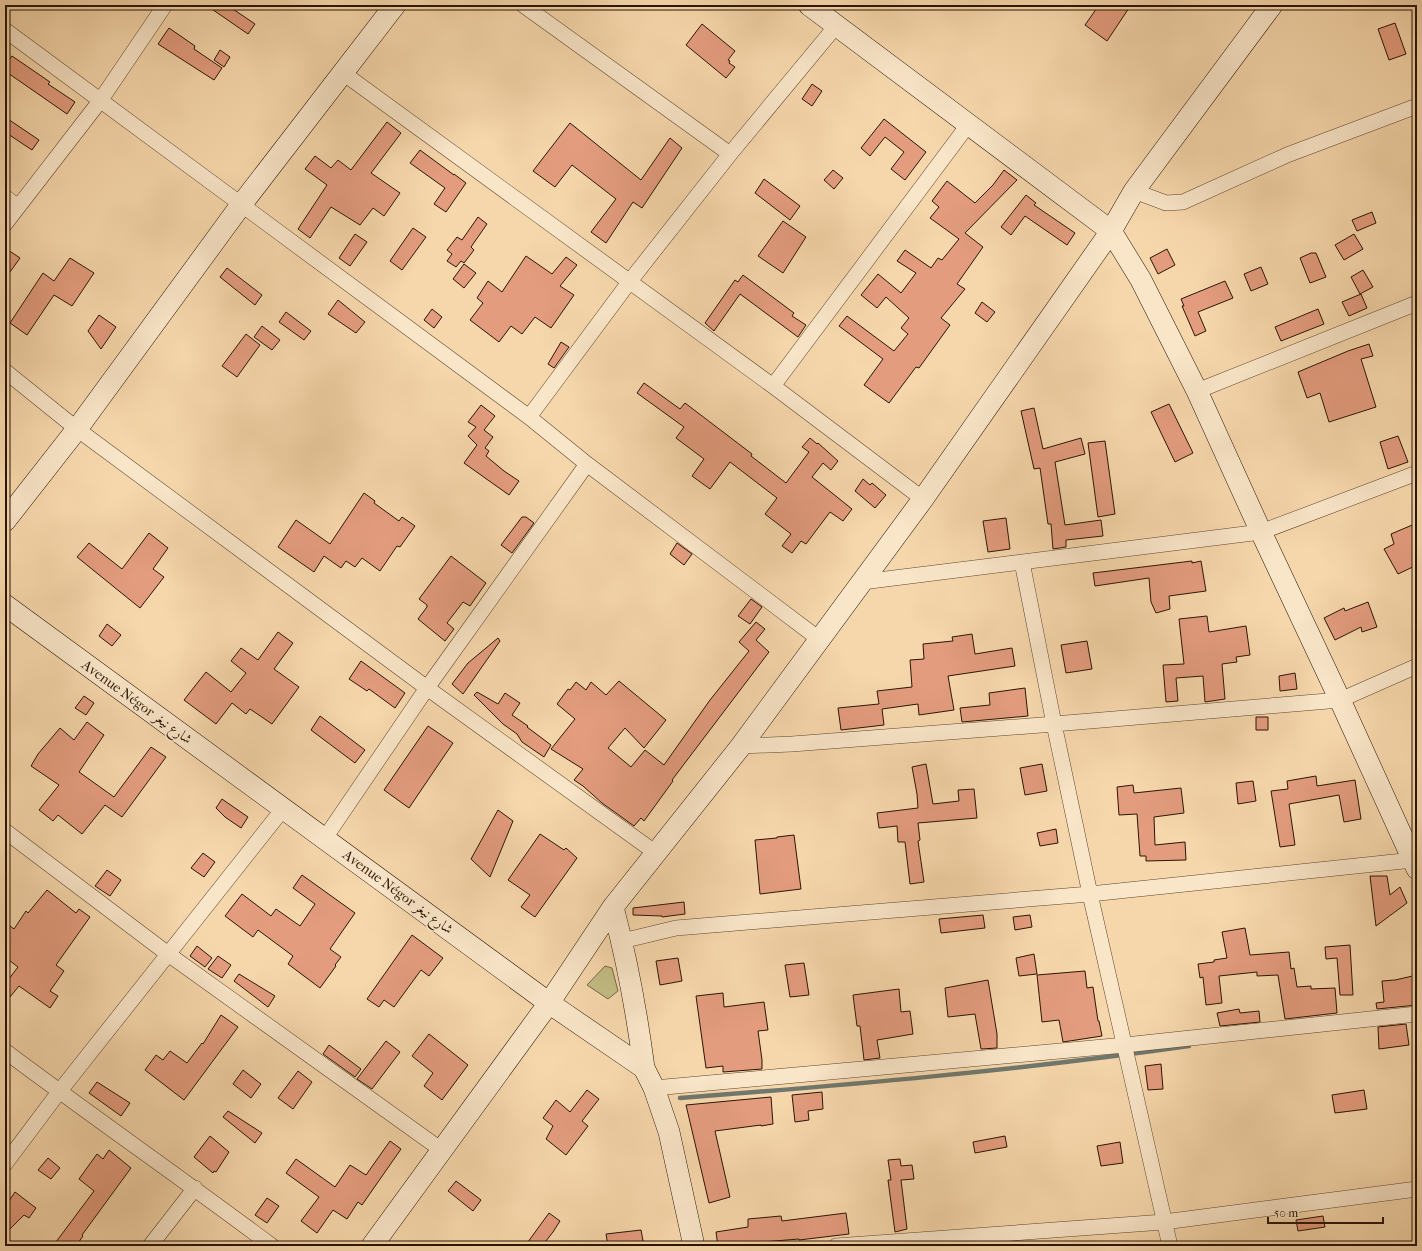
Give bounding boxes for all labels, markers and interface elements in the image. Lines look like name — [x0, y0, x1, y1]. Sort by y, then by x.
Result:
street label: Avenue Négor شارع نيغر — [76, 656, 196, 750]
street label: Avenue Négor شارع نيغر — [337, 846, 457, 940]
scale bar — [1268, 1199, 1383, 1225]
text: 50 m — [1274, 1206, 1298, 1220]

